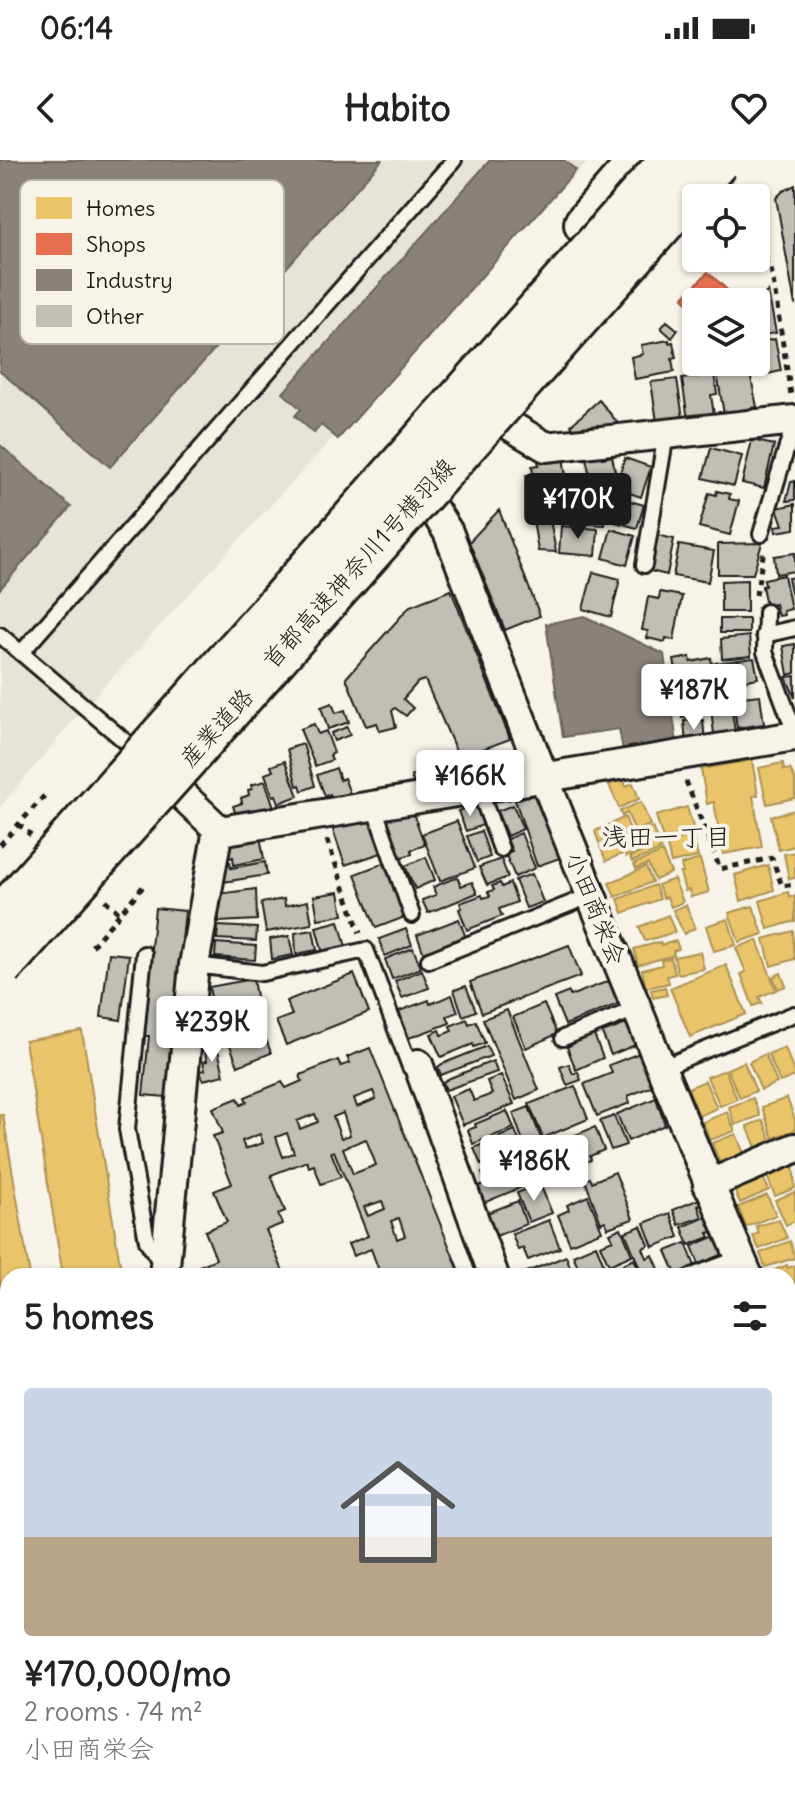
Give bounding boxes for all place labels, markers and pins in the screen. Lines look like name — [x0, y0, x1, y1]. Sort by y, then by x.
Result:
pin: ¥170K — [522, 473, 634, 541]
pin: ¥187K — [638, 664, 750, 732]
pin: ¥166K — [414, 750, 526, 818]
pin: ¥239K — [156, 996, 268, 1064]
pin: ¥186K — [478, 1135, 590, 1203]

